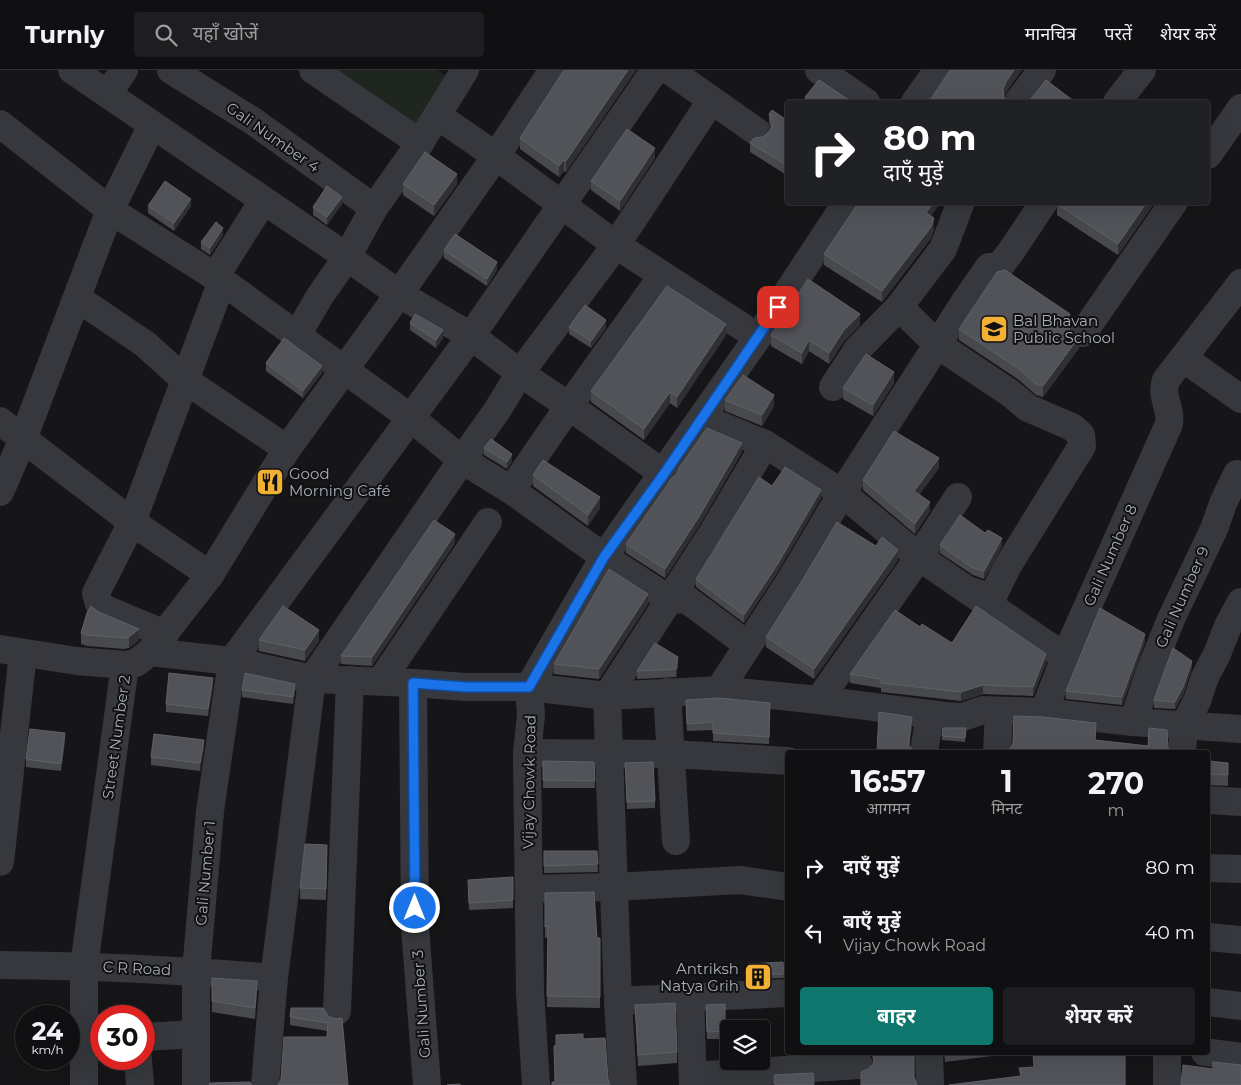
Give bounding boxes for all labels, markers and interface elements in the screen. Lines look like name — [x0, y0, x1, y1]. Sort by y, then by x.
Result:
search box — [134, 12, 484, 57]
text: Turnly — [25, 20, 104, 49]
icon: search — [152, 21, 180, 49]
text: यहाँ खोजें — [192, 22, 258, 45]
text: मानचित्र — [1025, 23, 1076, 45]
text: परतें — [1104, 23, 1132, 45]
text: शेयर करें — [1160, 23, 1216, 45]
street label: Gali Number 4 — [223, 98, 323, 176]
text: 80 m — [883, 116, 977, 159]
icon: right — [800, 120, 865, 185]
text: दाएँ मुड़ें — [883, 159, 943, 186]
pin — [757, 286, 799, 328]
icon: arrive — [764, 293, 792, 321]
place label: Bal Bhavan Public School — [1013, 311, 1115, 347]
school or university icon: Bal Bhavan Public School — [979, 314, 1009, 344]
place label: Good Morning Café — [289, 464, 391, 500]
restaurant icon: Good Morning Café — [255, 467, 285, 497]
street label: Gali Number 8 — [1079, 501, 1141, 609]
street label: Gali Number 9 — [1151, 543, 1213, 651]
street label: Street Number 2 — [98, 674, 134, 800]
street label: Vijay Chowk Road — [518, 715, 540, 849]
text: 16:57 — [851, 763, 926, 800]
text: 1 — [1001, 763, 1013, 800]
text: 270 — [1088, 765, 1144, 802]
text: आगमन — [866, 799, 910, 818]
text: मिनट — [992, 799, 1022, 818]
text: m — [1108, 801, 1125, 820]
street label: Gali Number 1 — [191, 820, 219, 926]
icon: right — [800, 854, 828, 882]
text: दाएँ मुड़ें — [843, 855, 899, 878]
text: 80 m — [1145, 856, 1195, 879]
position arrow — [388, 881, 440, 933]
text: बाएँ मुड़ें — [843, 910, 900, 933]
icon: left — [800, 919, 828, 947]
text: 40 m — [1145, 921, 1195, 944]
text: Vijay Chowk Road — [843, 936, 986, 955]
street label: Gali Number 3 — [408, 949, 434, 1059]
street label: C R Road — [102, 957, 172, 979]
place label: Antriksh Natya Grih — [660, 959, 739, 995]
building icon: Antriksh Natya Grih — [743, 962, 773, 992]
button: बाहर — [800, 987, 993, 1045]
button: शेयर करें — [1003, 987, 1195, 1045]
speed limit sign: 30 — [90, 1005, 155, 1070]
text: 24 — [32, 1016, 63, 1046]
map controls — [720, 1020, 770, 1070]
button: layers — [720, 1020, 770, 1070]
text: km/h — [31, 1042, 64, 1057]

